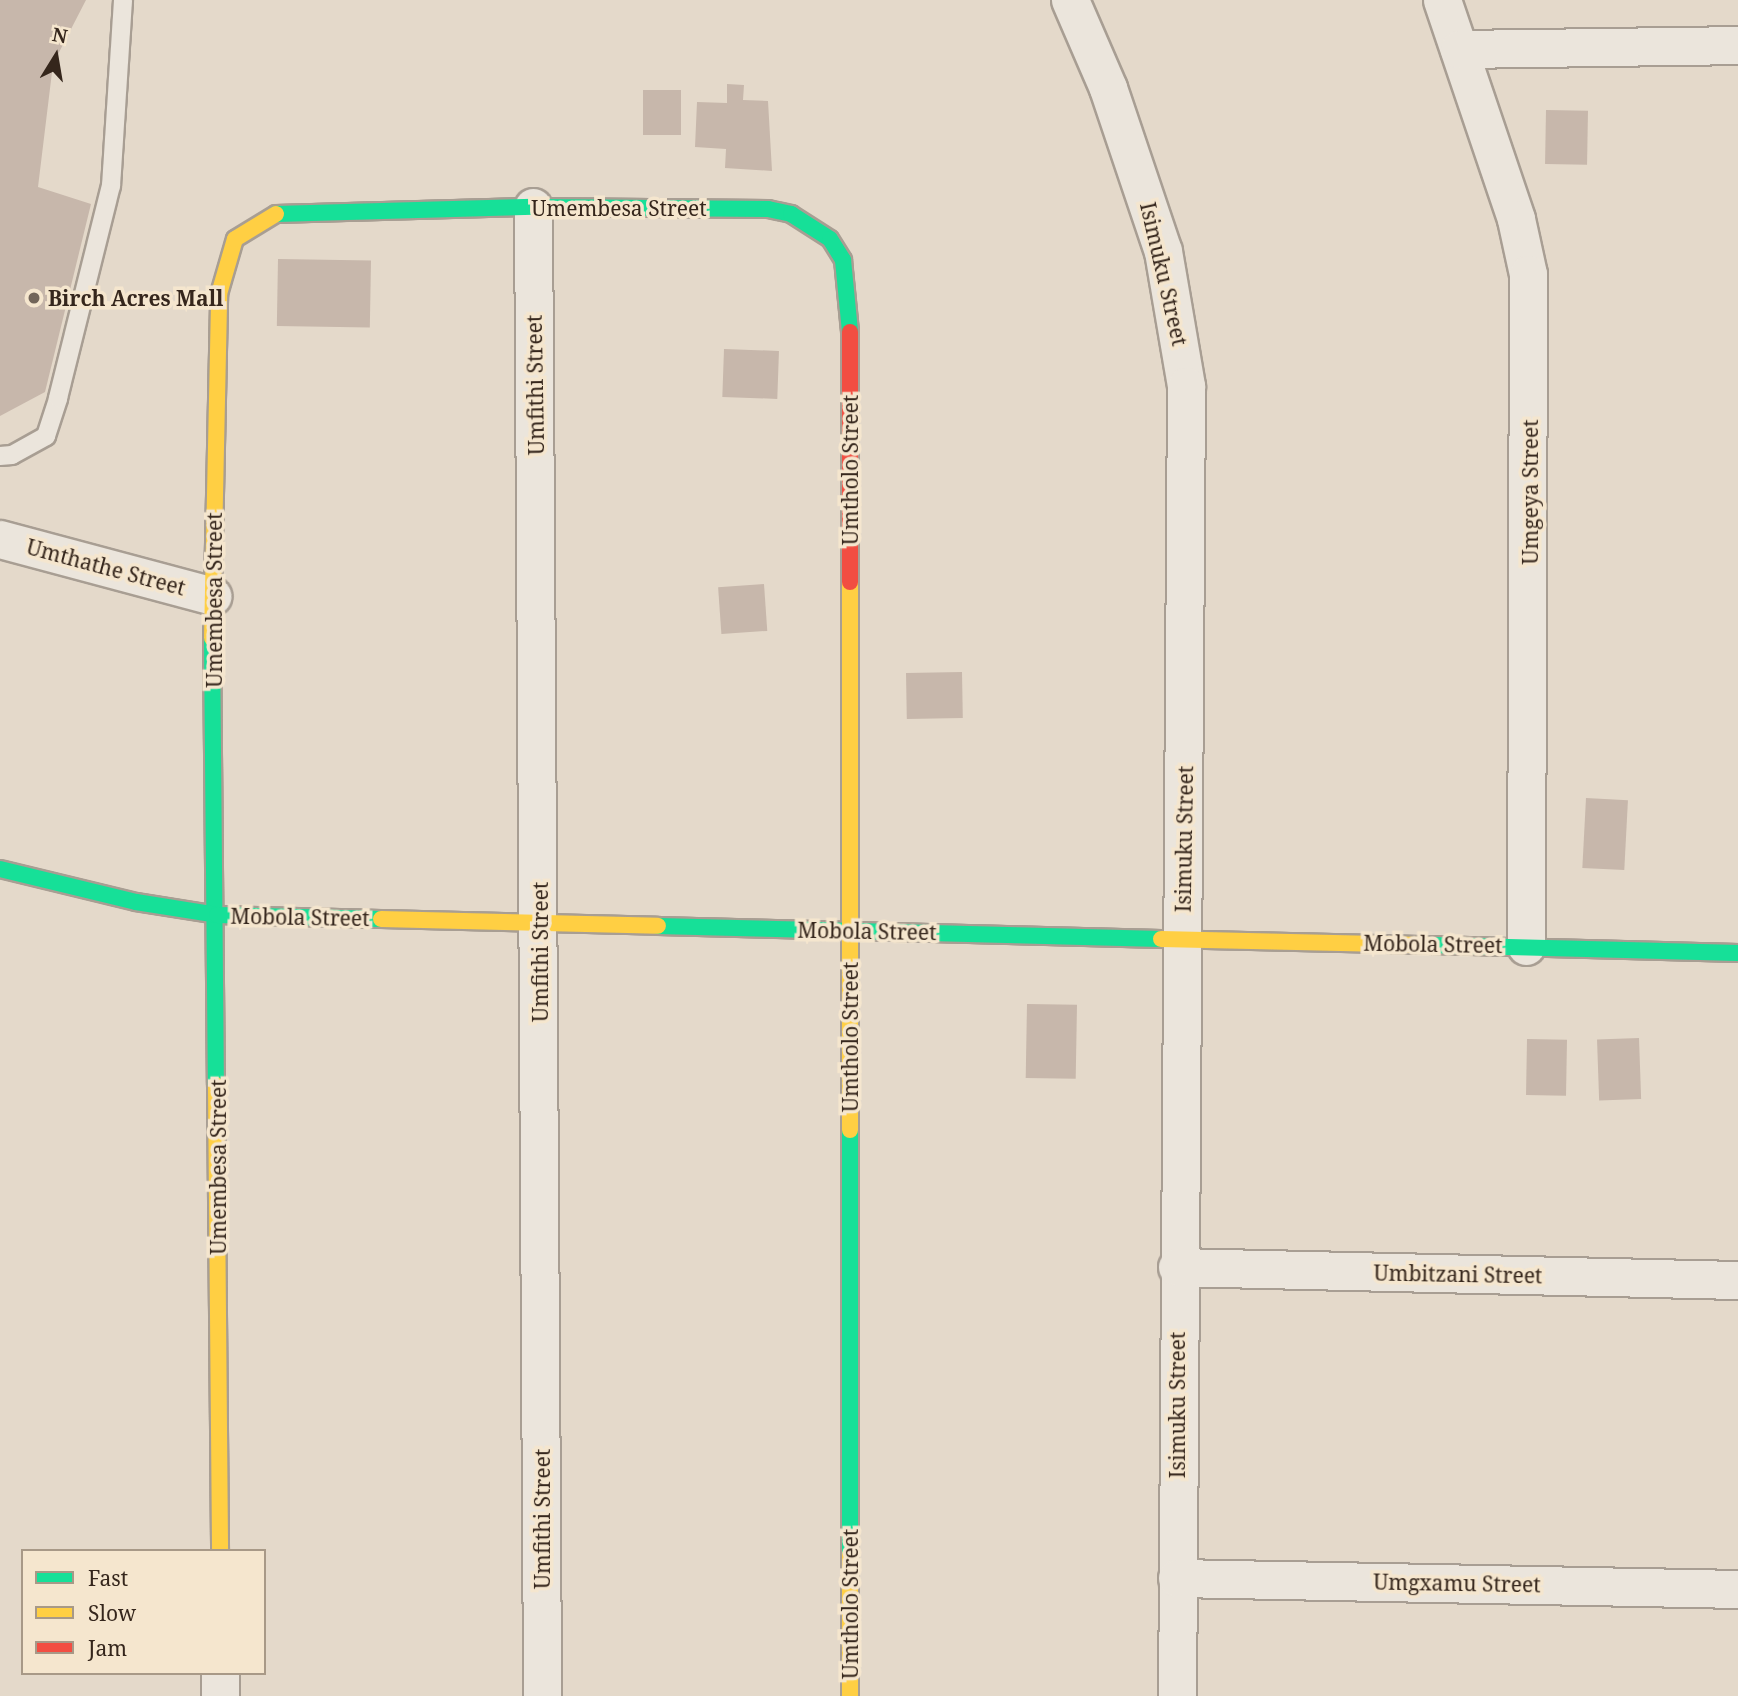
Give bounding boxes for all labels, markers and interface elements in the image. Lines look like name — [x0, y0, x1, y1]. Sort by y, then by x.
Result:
north arrow — [21, 21, 91, 91]
text: N — [50, 21, 70, 50]
street label: Umembesa Street — [531, 195, 707, 221]
street label: Isimuku Street — [1135, 200, 1193, 348]
place label: Birch Acres Mall — [48, 285, 223, 311]
marker: Birch Acres Mall — [26, 290, 42, 306]
street label: Umfithi Street — [521, 315, 549, 455]
street label: Umtholo Street — [837, 395, 863, 545]
street label: Umgeya Street — [1517, 419, 1543, 565]
street label: Umembesa Street — [201, 512, 227, 688]
street label: Umthathe Street — [24, 534, 188, 600]
street label: Isimuku Street — [1170, 765, 1198, 913]
street label: Umfithi Street — [527, 882, 553, 1022]
street label: Mobola Street — [230, 903, 370, 931]
street label: Mobola Street — [797, 917, 937, 945]
street label: Mobola Street — [1363, 930, 1503, 958]
street label: Umtholo Street — [837, 962, 863, 1112]
street label: Umembesa Street — [205, 1079, 231, 1255]
street label: Umbitzani Street — [1373, 1260, 1543, 1288]
street label: Isimuku Street — [1164, 1332, 1190, 1478]
street label: Umfithi Street — [529, 1449, 555, 1589]
street label: Umtholo Street — [837, 1529, 863, 1679]
legend — [21, 1549, 266, 1675]
text: Fast — [88, 1564, 128, 1592]
street label: Umgxamu Street — [1373, 1569, 1541, 1597]
text: Slow — [88, 1599, 136, 1627]
text: Jam — [88, 1634, 127, 1662]

